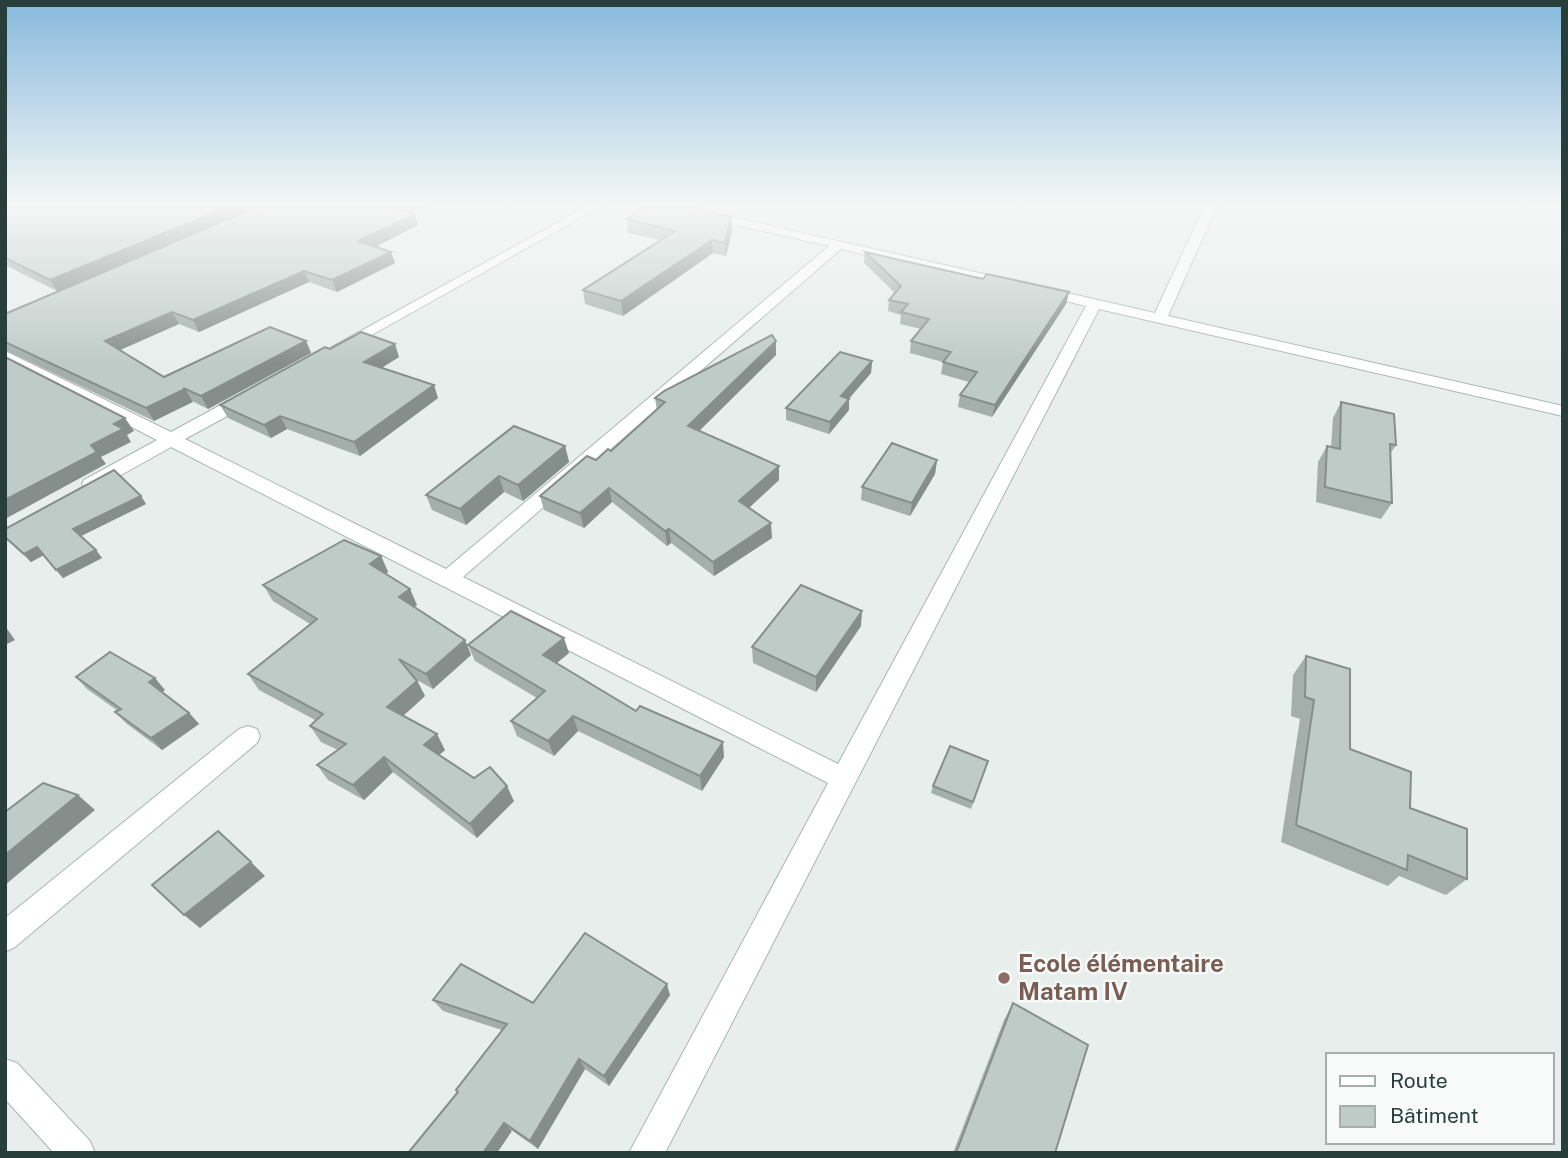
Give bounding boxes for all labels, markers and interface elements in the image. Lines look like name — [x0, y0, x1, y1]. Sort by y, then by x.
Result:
place label: Ecole élémentaire Matam IV — [1018, 949, 1224, 1005]
marker: Ecole élémentaire Matam IV — [996, 970, 1012, 986]
legend — [1326, 1053, 1554, 1144]
text: Route — [1390, 1068, 1448, 1093]
text: Bâtiment — [1390, 1103, 1479, 1128]

